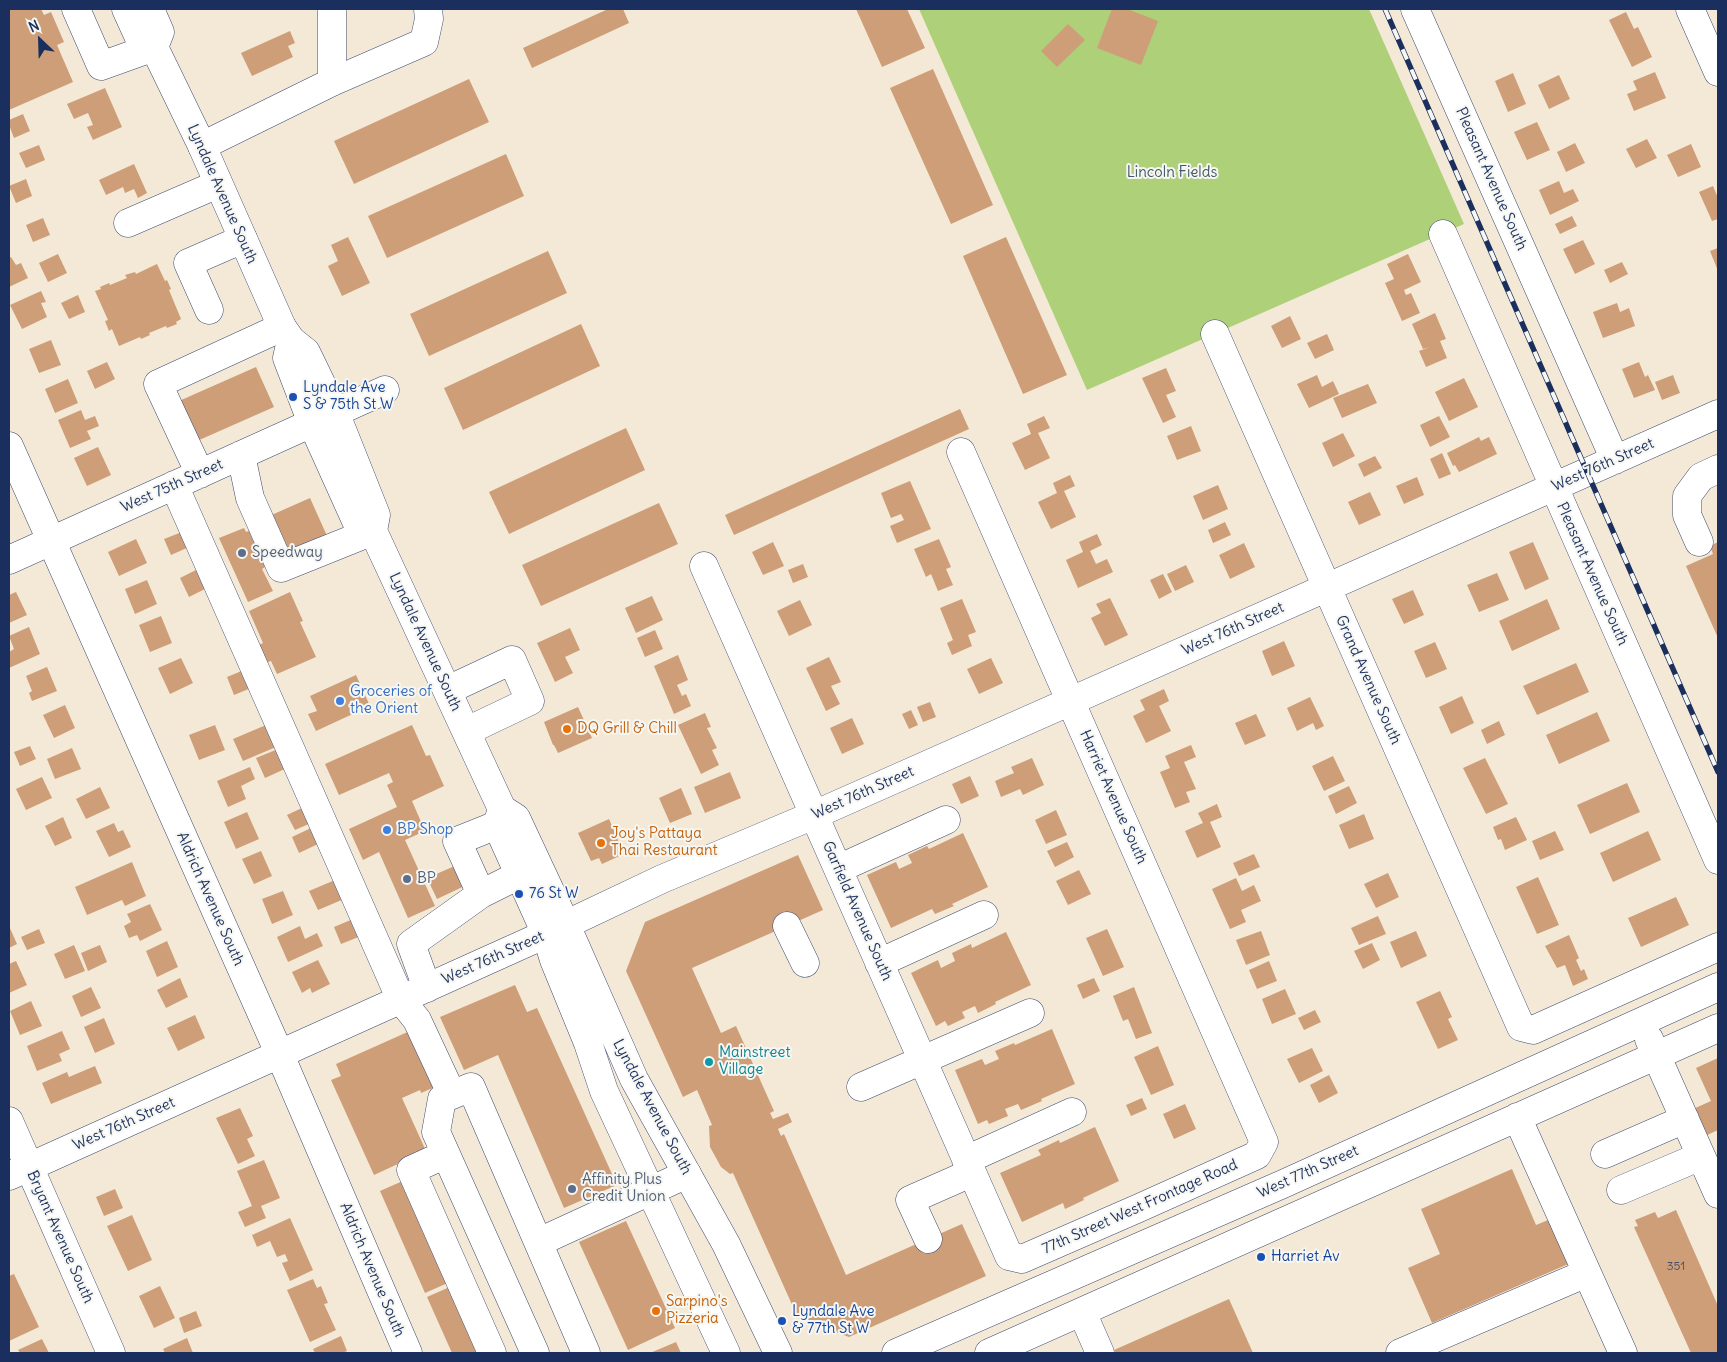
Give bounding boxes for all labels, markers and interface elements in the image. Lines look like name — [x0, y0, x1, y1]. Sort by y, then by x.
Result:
north arrow — [15, 15, 65, 65]
text: N — [26, 16, 42, 36]
street label: Pleasant Avenue South — [1451, 105, 1531, 253]
street label: Lyndale Avenue South — [183, 122, 261, 266]
park label: Lincoln Fields — [1127, 164, 1217, 182]
place label: Lyndale Ave S & 75th St W — [303, 379, 394, 414]
marker: Lyndale Ave S & 75th St W — [287, 391, 299, 403]
street label: West 76th Street — [1549, 434, 1657, 496]
street label: West 75th Street — [118, 455, 226, 517]
street label: Pleasant Avenue South — [1552, 500, 1632, 648]
place label: Speedway — [252, 544, 323, 562]
marker: Speedway — [236, 547, 248, 559]
street label: Lyndale Avenue South — [385, 570, 465, 714]
street label: West 76th Street — [1179, 598, 1287, 660]
street label: Grand Avenue South — [1331, 613, 1405, 747]
place label: Groceries of the Orient — [350, 683, 432, 718]
marker: Groceries of the Orient — [334, 695, 346, 707]
place label: DQ Grill & Chill — [577, 720, 677, 738]
marker: DQ Grill & Chill — [561, 723, 573, 735]
street label: Harriet Avenue South — [1075, 727, 1151, 867]
street label: West 76th Street — [809, 762, 917, 824]
place label: BP Shop — [397, 821, 453, 839]
marker: BP Shop — [381, 824, 393, 836]
place label: Joy's Pattaya Thai Restaurant — [611, 825, 718, 860]
street label: Aldrich Avenue South — [172, 829, 248, 969]
marker: Joy's Pattaya Thai Restaurant — [595, 837, 607, 849]
street label: Garfield Avenue South — [818, 839, 896, 983]
place label: BP — [417, 870, 436, 888]
marker: BP — [401, 873, 413, 885]
place label: 76 St W — [529, 885, 579, 903]
marker: 76 St W — [513, 888, 525, 900]
street label: West 76th Street — [439, 927, 547, 989]
street label: Lyndale Avenue South — [609, 1036, 695, 1178]
place label: Mainstreet Village — [719, 1044, 790, 1079]
marker: Mainstreet Village — [703, 1056, 715, 1068]
street label: West 76th Street — [70, 1093, 178, 1155]
street label: West 77th Street — [1255, 1142, 1361, 1202]
street label: 77th Street West Frontage Road — [1040, 1156, 1240, 1258]
street label: Bryant Avenue South — [23, 1168, 97, 1306]
place label: Affinity Plus Credit Union — [582, 1171, 666, 1206]
marker: Affinity Plus Credit Union — [566, 1183, 578, 1195]
street label: Aldrich Avenue South — [336, 1200, 408, 1340]
place label: Harriet Av — [1271, 1248, 1339, 1266]
marker: Harriet Av — [1255, 1251, 1267, 1263]
house number: 351 — [1667, 1260, 1685, 1274]
place label: Sarpino's Pizzeria — [666, 1293, 727, 1328]
place label: Lyndale Ave & 77th St W — [792, 1303, 874, 1338]
marker: Sarpino's Pizzeria — [650, 1305, 662, 1317]
marker: Lyndale Ave & 77th St W — [776, 1315, 788, 1327]

